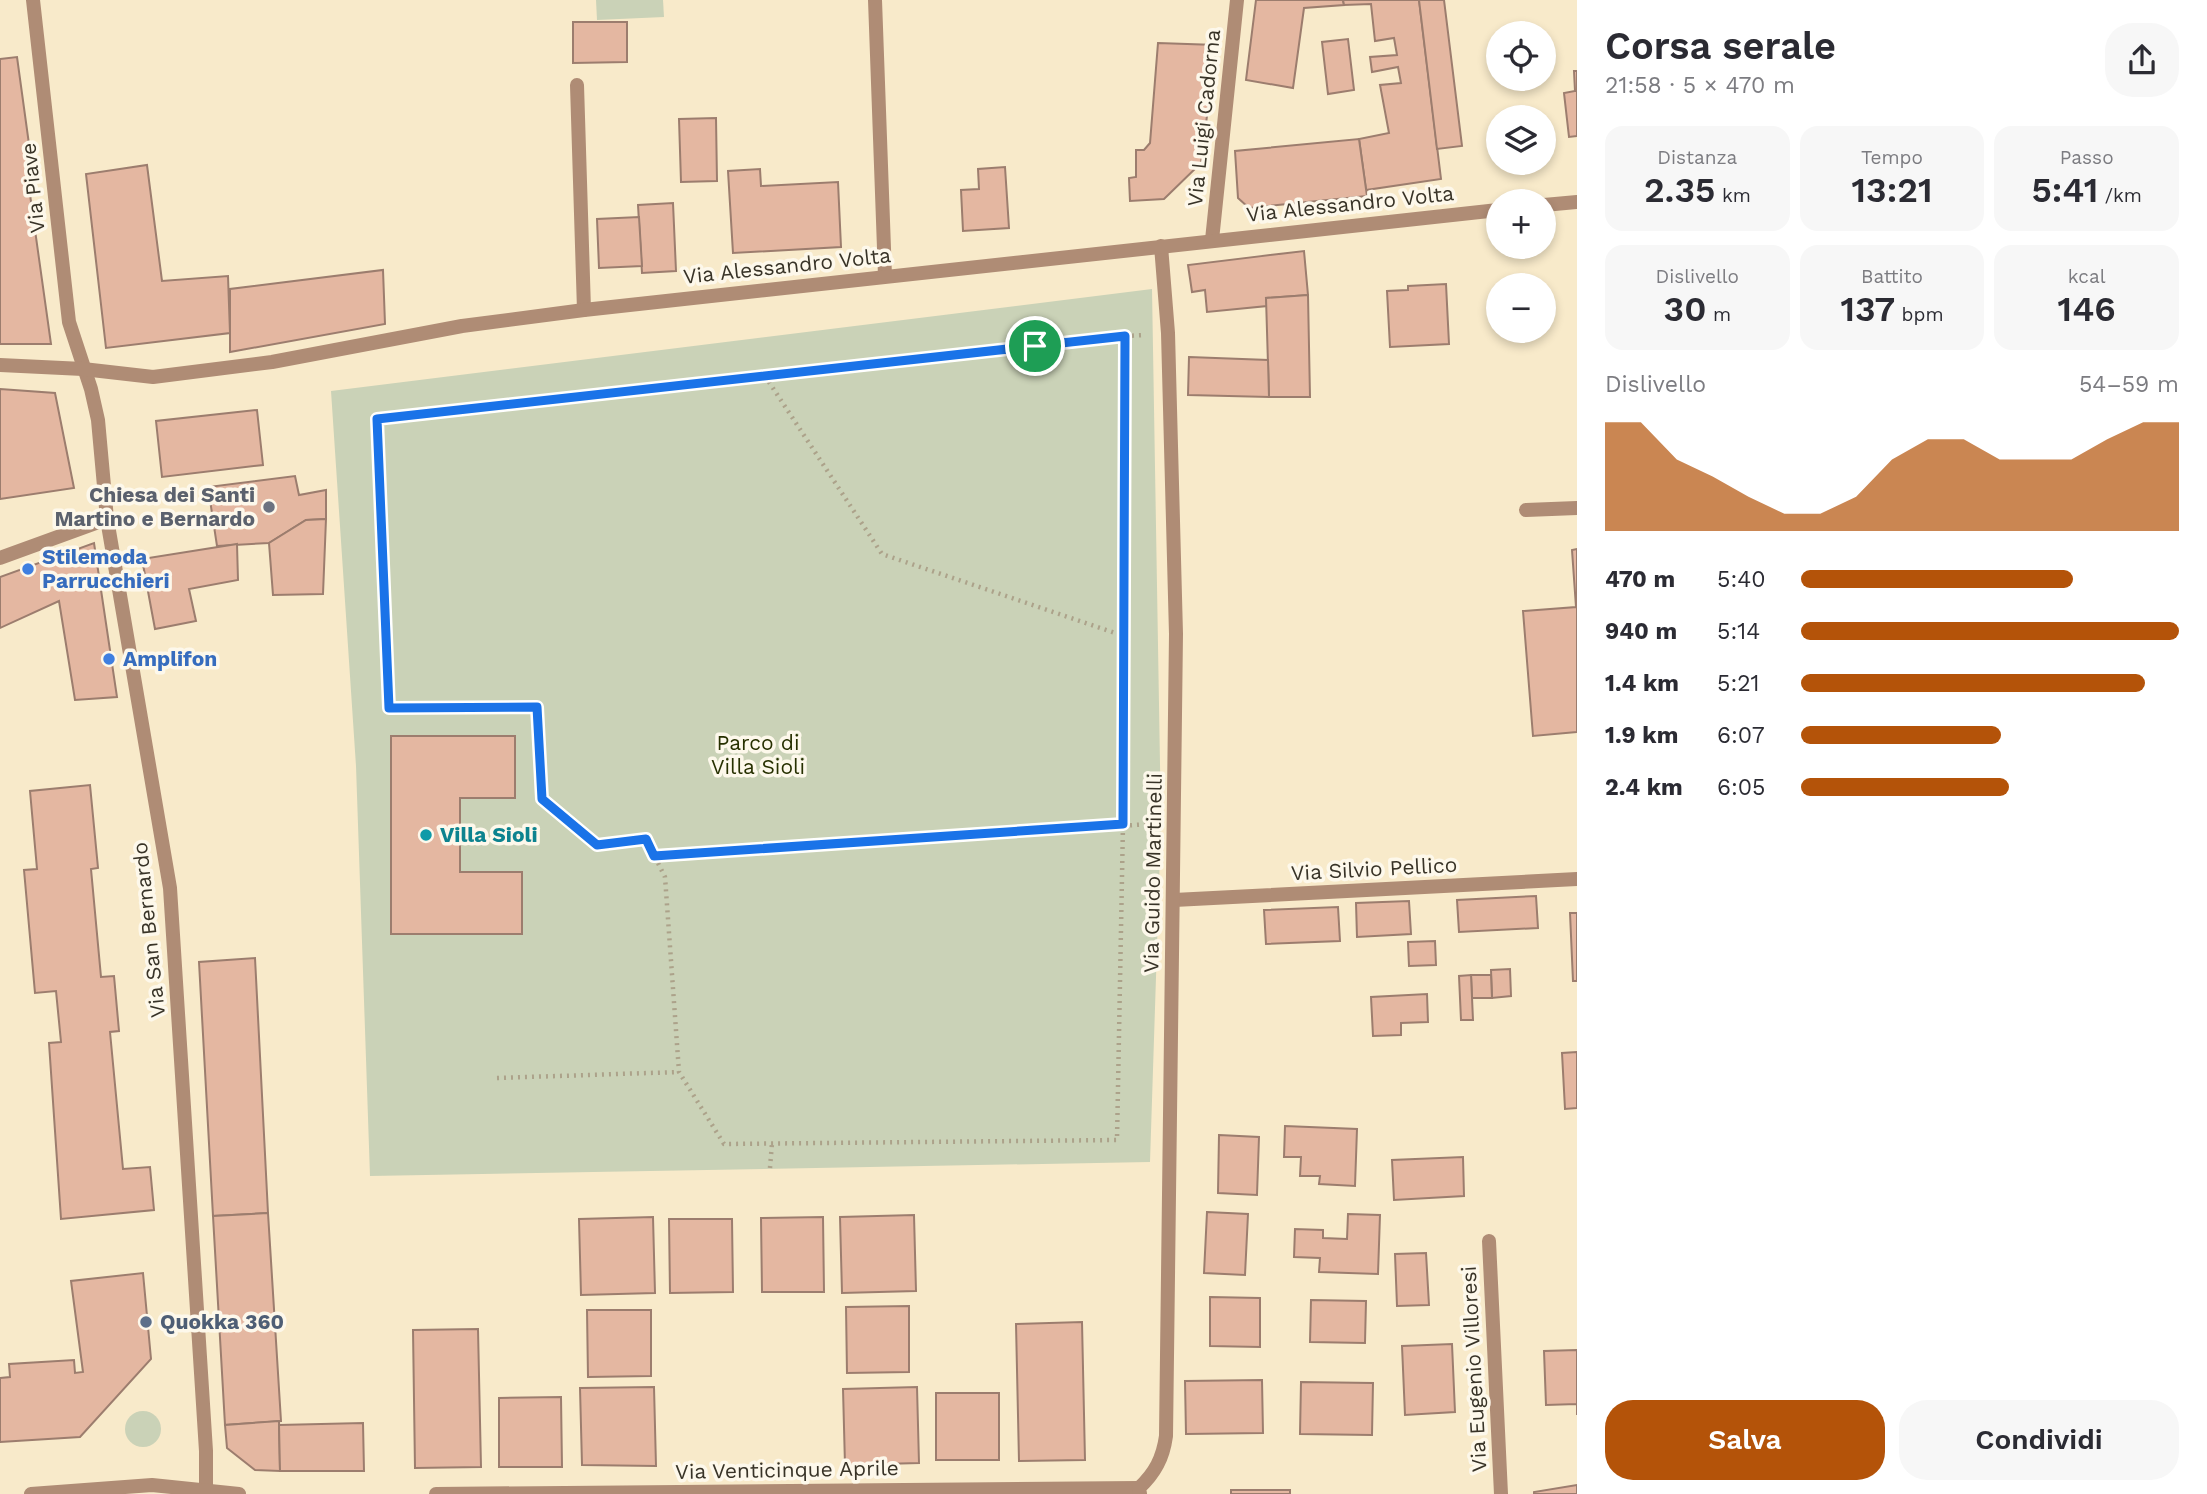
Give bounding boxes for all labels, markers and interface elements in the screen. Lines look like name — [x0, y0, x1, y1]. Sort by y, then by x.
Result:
map controls — [1486, 21, 1556, 343]
button: locate — [1486, 21, 1556, 91]
button: share — [2105, 23, 2179, 97]
text: Corsa serale — [1605, 24, 1836, 68]
street label: Via Luigi Cadorna — [1182, 28, 1225, 208]
text: 21:58 · 5 × 470 m — [1605, 72, 1795, 99]
button: layers — [1486, 105, 1556, 175]
street label: Via Piave — [15, 142, 50, 234]
text: Distanza — [1657, 146, 1737, 169]
text: Tempo — [1861, 146, 1923, 169]
text: Passo — [2060, 146, 2114, 169]
text: 2.35 — [1644, 169, 1715, 211]
text: 13:21 — [1852, 169, 1932, 211]
text: 5:41 — [2031, 169, 2098, 211]
street label: Via Alessandro Volta — [1245, 180, 1455, 227]
text: km — [1715, 184, 1751, 207]
text: /km — [2098, 184, 2142, 207]
button: + — [1486, 189, 1556, 259]
street label: Via Alessandro Volta — [682, 242, 892, 289]
text: Dislivello — [1656, 265, 1739, 288]
text: Battito — [1861, 265, 1923, 288]
text: kcal — [2068, 265, 2105, 288]
button: − — [1486, 273, 1556, 343]
text: 30 — [1664, 288, 1706, 330]
text: 137 — [1840, 288, 1895, 330]
text: 146 — [2058, 288, 2116, 330]
text: m — [1706, 303, 1731, 326]
text: bpm — [1895, 303, 1944, 326]
pin — [1005, 316, 1065, 376]
icon: arrive — [1016, 327, 1054, 365]
text: Dislivello — [1605, 371, 1706, 398]
text: 54–59 m — [2079, 371, 2179, 398]
place label: Chiesa dei Santi Martino e Bernardo — [55, 482, 255, 531]
marker: Chiesa dei Santi Martino e Bernardo — [261, 499, 277, 515]
place label: Stilemoda Parrucchieri — [42, 544, 170, 593]
marker: Stilemoda Parrucchieri — [20, 561, 36, 577]
text: 470 m — [1605, 566, 1675, 593]
text: 5:40 — [1717, 566, 1766, 593]
text: 940 m — [1605, 618, 1677, 645]
text: 5:14 — [1717, 618, 1760, 645]
place label: Amplifon — [123, 646, 217, 671]
marker: Amplifon — [101, 651, 117, 667]
text: 1.4 km — [1605, 670, 1679, 697]
text: 5:21 — [1717, 670, 1760, 697]
text: 1.9 km — [1605, 722, 1678, 749]
text: 6:07 — [1717, 722, 1765, 749]
park label: Parco di Villa Sioli — [711, 730, 805, 779]
street label: Via Guido Martinelli — [1138, 773, 1167, 973]
text: 2.4 km — [1605, 774, 1683, 801]
text: 6:05 — [1717, 774, 1765, 801]
place label: Villa Sioli — [440, 822, 538, 847]
marker: Villa Sioli — [418, 827, 434, 843]
street label: Via San Bernardo — [127, 841, 170, 1019]
street label: Via Silvio Pellico — [1290, 852, 1458, 885]
street label: Via Eugenio Villoresi — [1456, 1265, 1491, 1473]
place label: Quokka 360 — [160, 1309, 284, 1334]
marker: Quokka 360 — [138, 1314, 154, 1330]
button: Salva — [1605, 1400, 1885, 1480]
button: Condividi — [1899, 1400, 2179, 1480]
street label: Via Venticinque Aprile — [675, 1455, 899, 1484]

